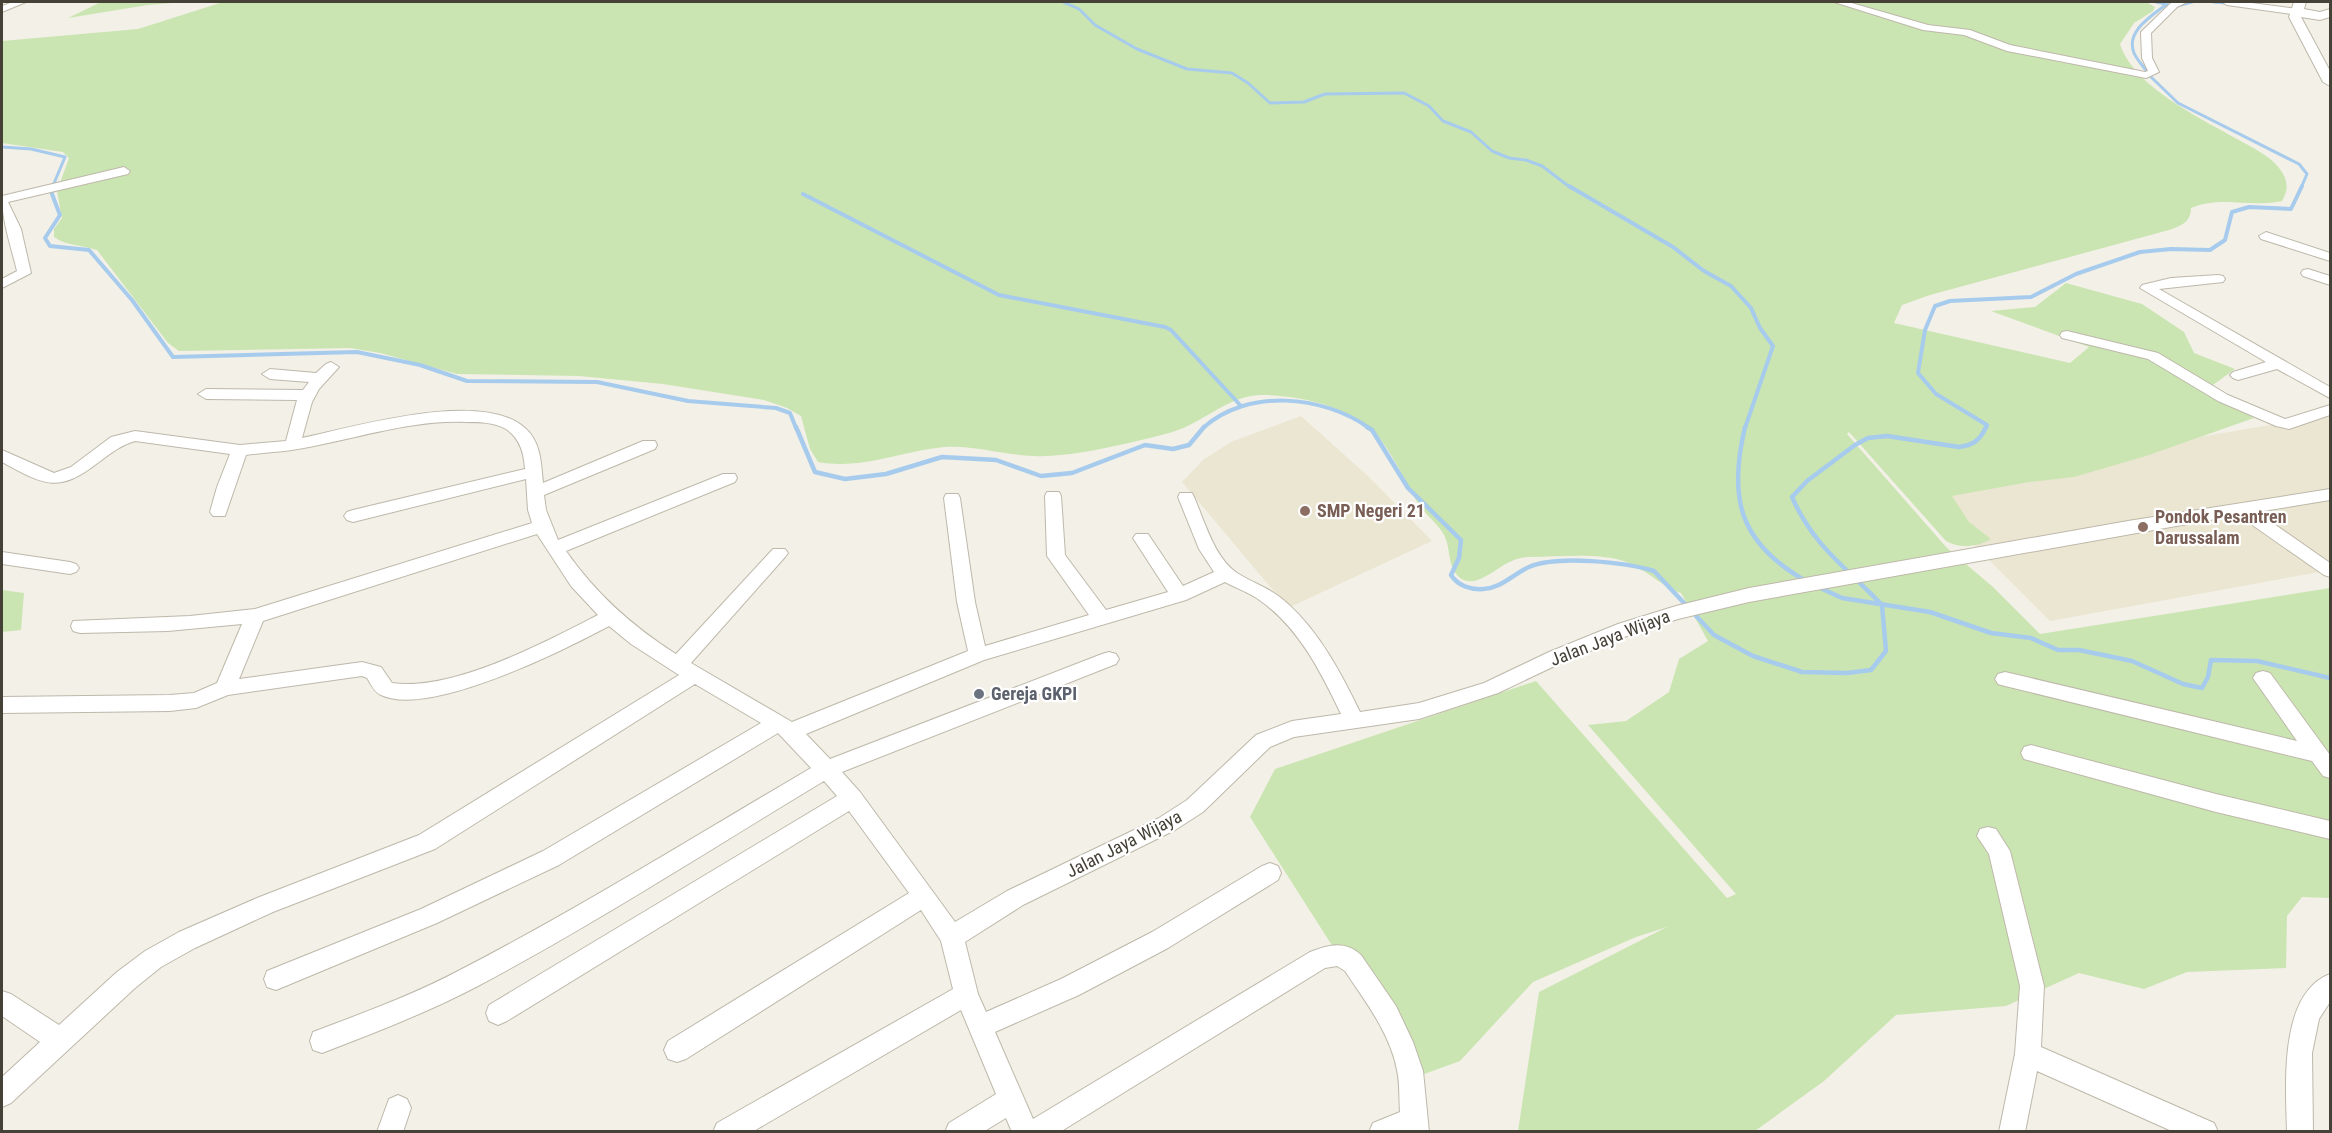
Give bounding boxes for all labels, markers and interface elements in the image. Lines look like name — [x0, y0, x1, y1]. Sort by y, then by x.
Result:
place label: SMP Negeri 21 — [1317, 500, 1425, 521]
marker: SMP Negeri 21 — [1298, 504, 1312, 518]
place label: Pondok Pesantren Darussalam — [2155, 506, 2287, 548]
marker: Pondok Pesantren Darussalam — [2136, 520, 2150, 534]
street label: Jalan Jaya Wijaya — [1547, 605, 1673, 670]
place label: Gereja GKPI — [991, 683, 1077, 704]
marker: Gereja GKPI — [972, 687, 986, 701]
street label: Jalan Jaya Wijaya — [1063, 805, 1185, 882]

